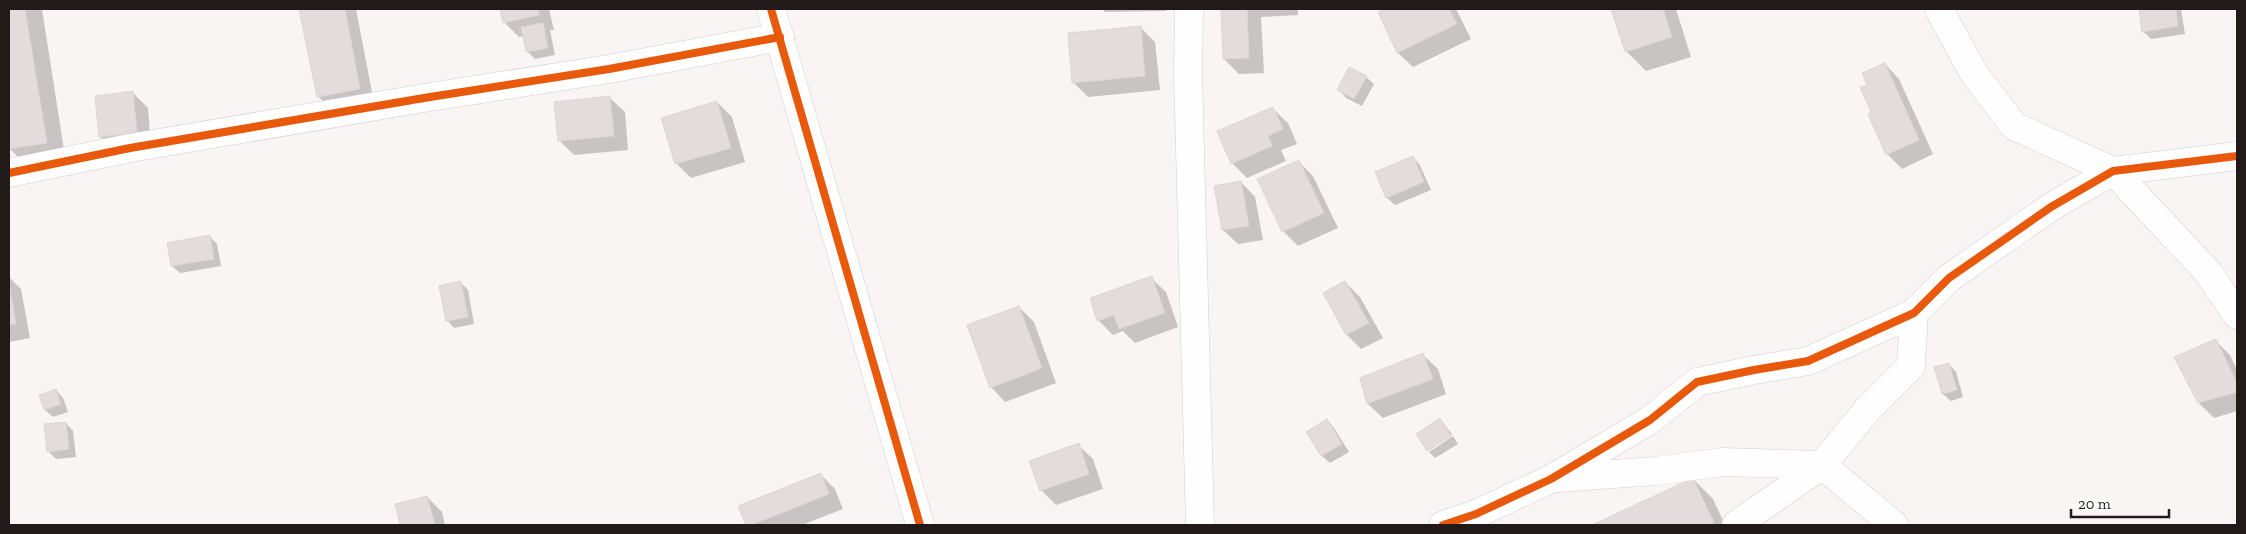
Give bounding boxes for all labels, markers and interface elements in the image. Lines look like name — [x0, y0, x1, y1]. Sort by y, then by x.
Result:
scale bar — [2071, 486, 2168, 518]
text: 20 m — [2078, 495, 2111, 513]

